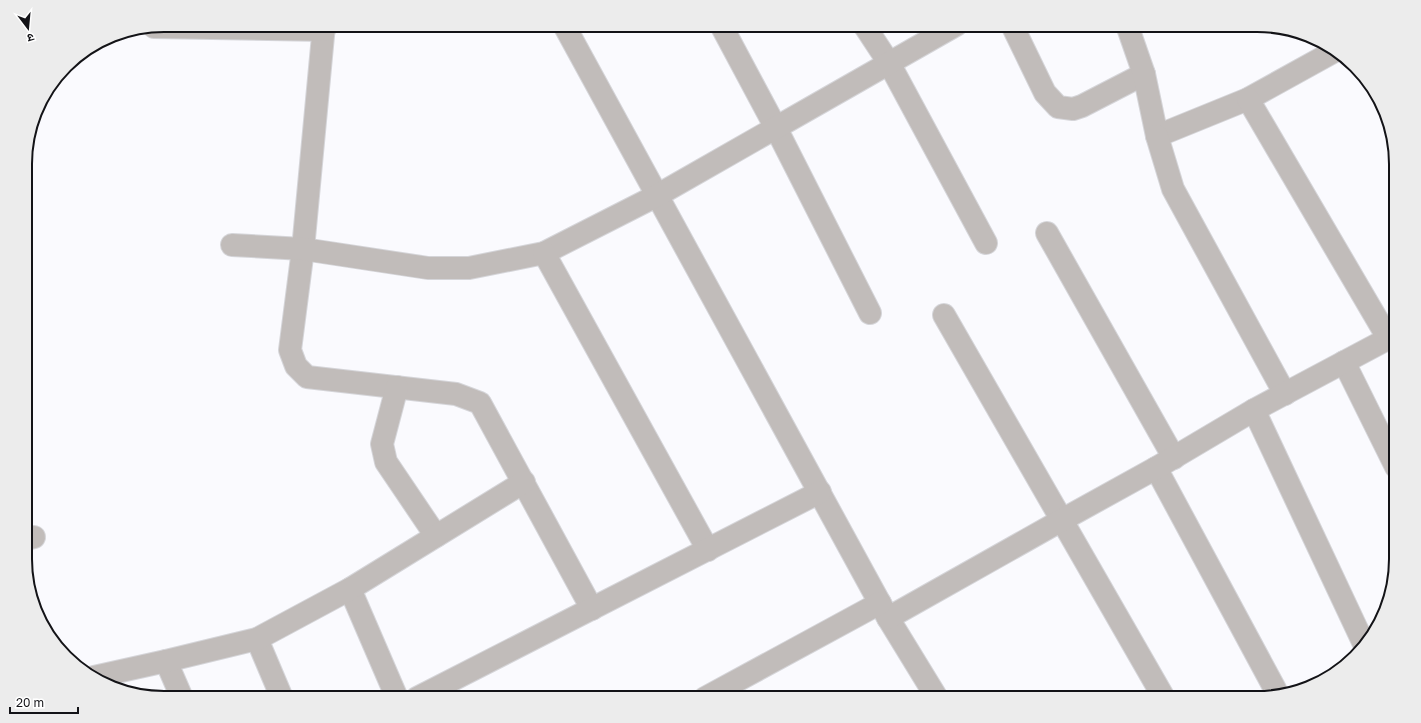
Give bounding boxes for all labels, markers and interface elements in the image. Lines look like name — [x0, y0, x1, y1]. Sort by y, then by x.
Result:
north arrow — [8, 8, 48, 48]
text: उ — [25, 31, 36, 45]
scale bar — [10, 689, 78, 715]
text: 20 m — [16, 695, 44, 710]

